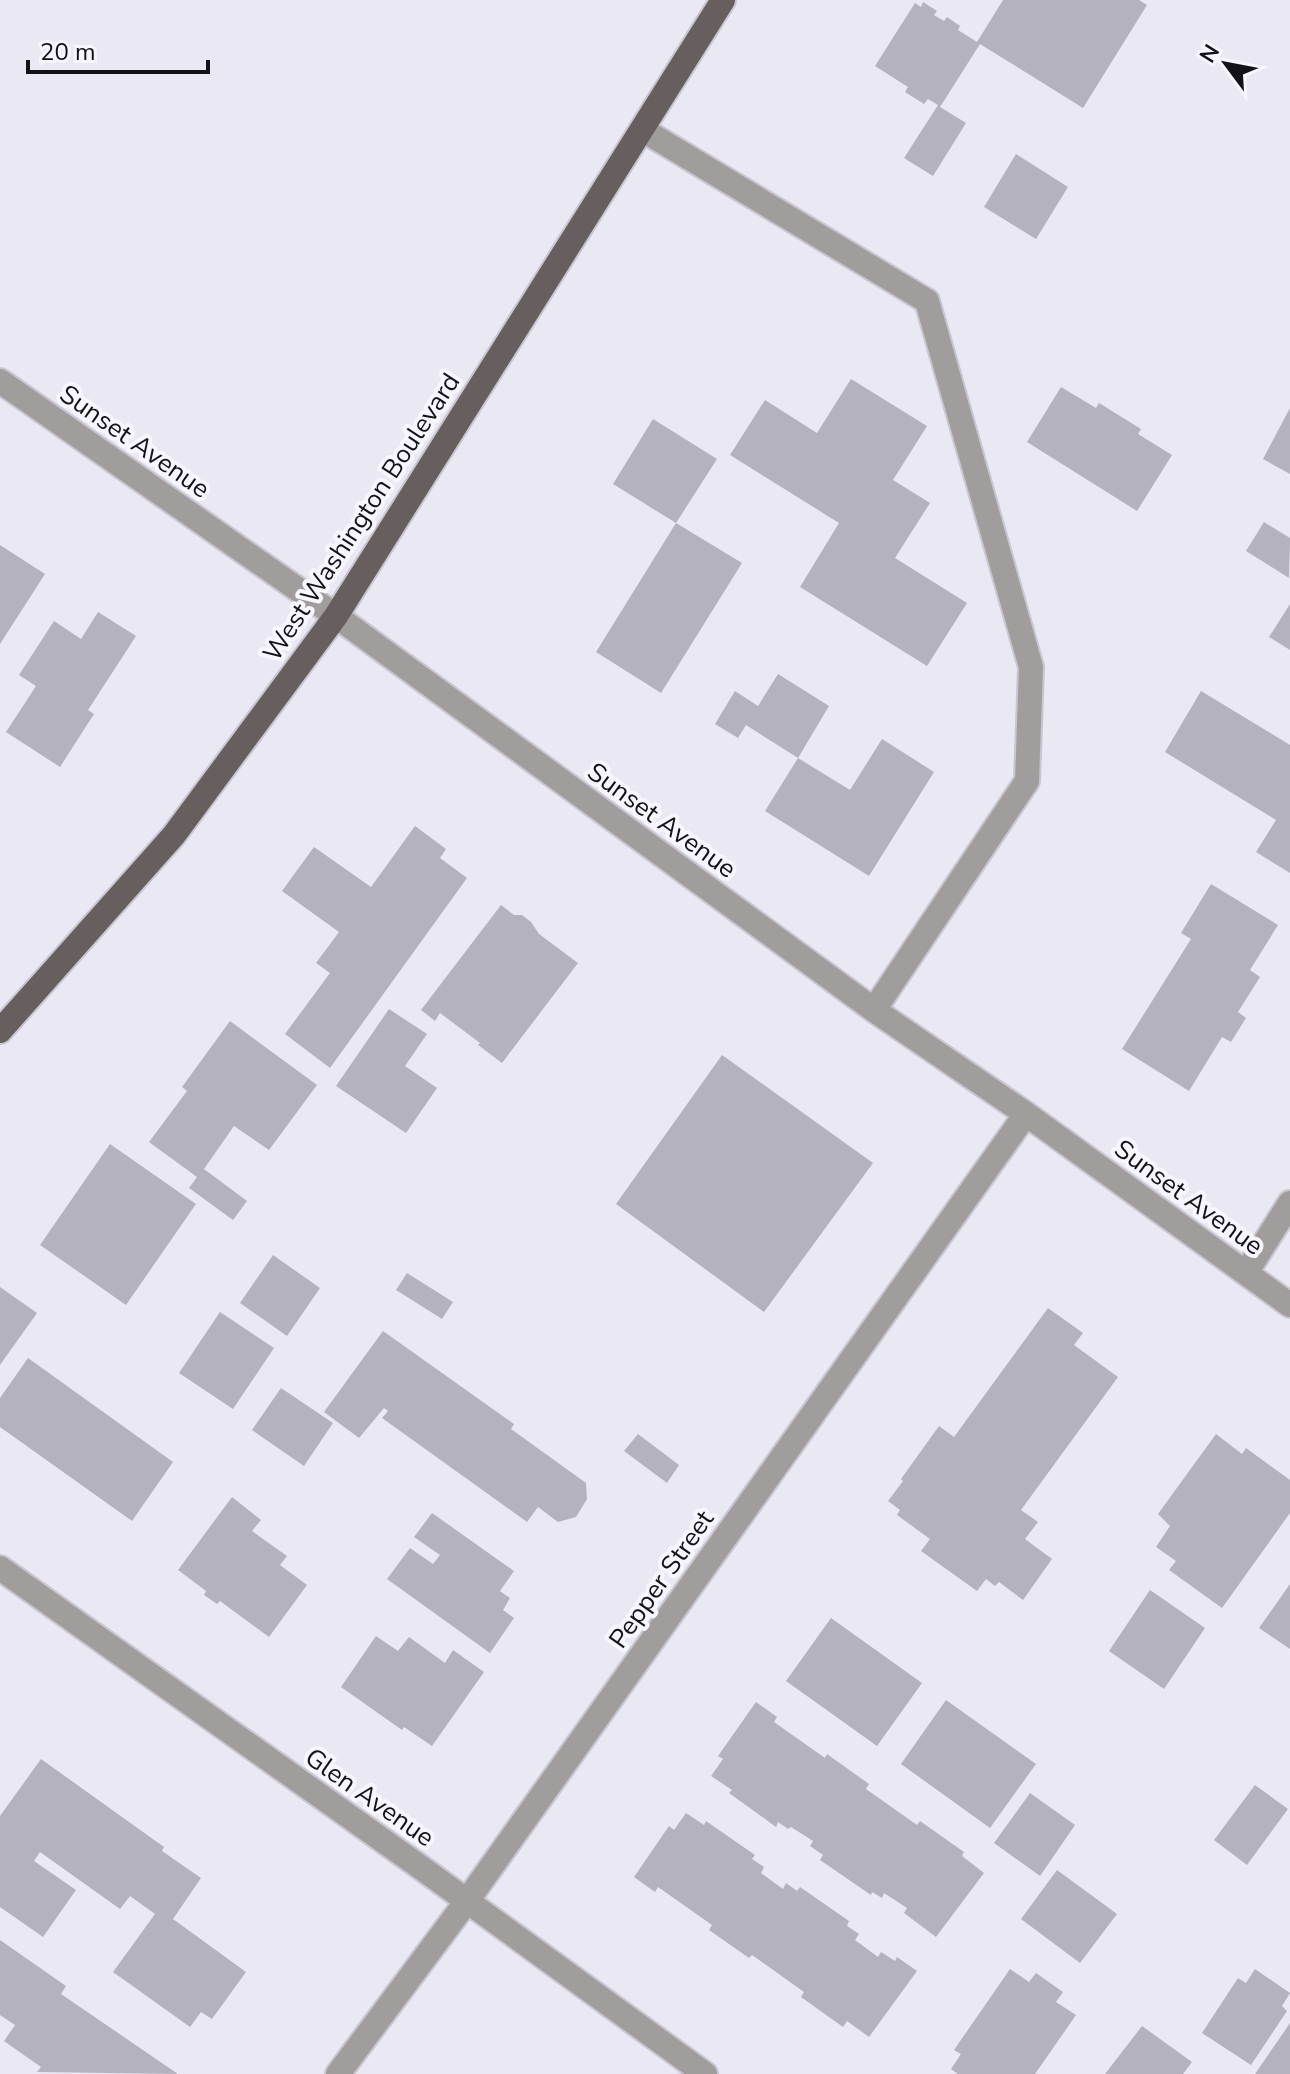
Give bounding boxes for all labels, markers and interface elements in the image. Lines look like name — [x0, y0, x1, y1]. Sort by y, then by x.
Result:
scale bar — [28, 24, 208, 74]
north arrow — [1186, 24, 1266, 104]
text: 20 m — [40, 36, 96, 68]
text: N — [1193, 39, 1227, 69]
street label: West Washington Boulevard — [255, 366, 468, 668]
street label: Sunset Avenue — [53, 377, 217, 506]
street label: Sunset Avenue — [580, 755, 743, 886]
street label: Sunset Avenue — [1107, 1132, 1270, 1263]
street label: Pepper Street — [601, 1503, 722, 1655]
street label: Glen Avenue — [298, 1740, 441, 1855]

